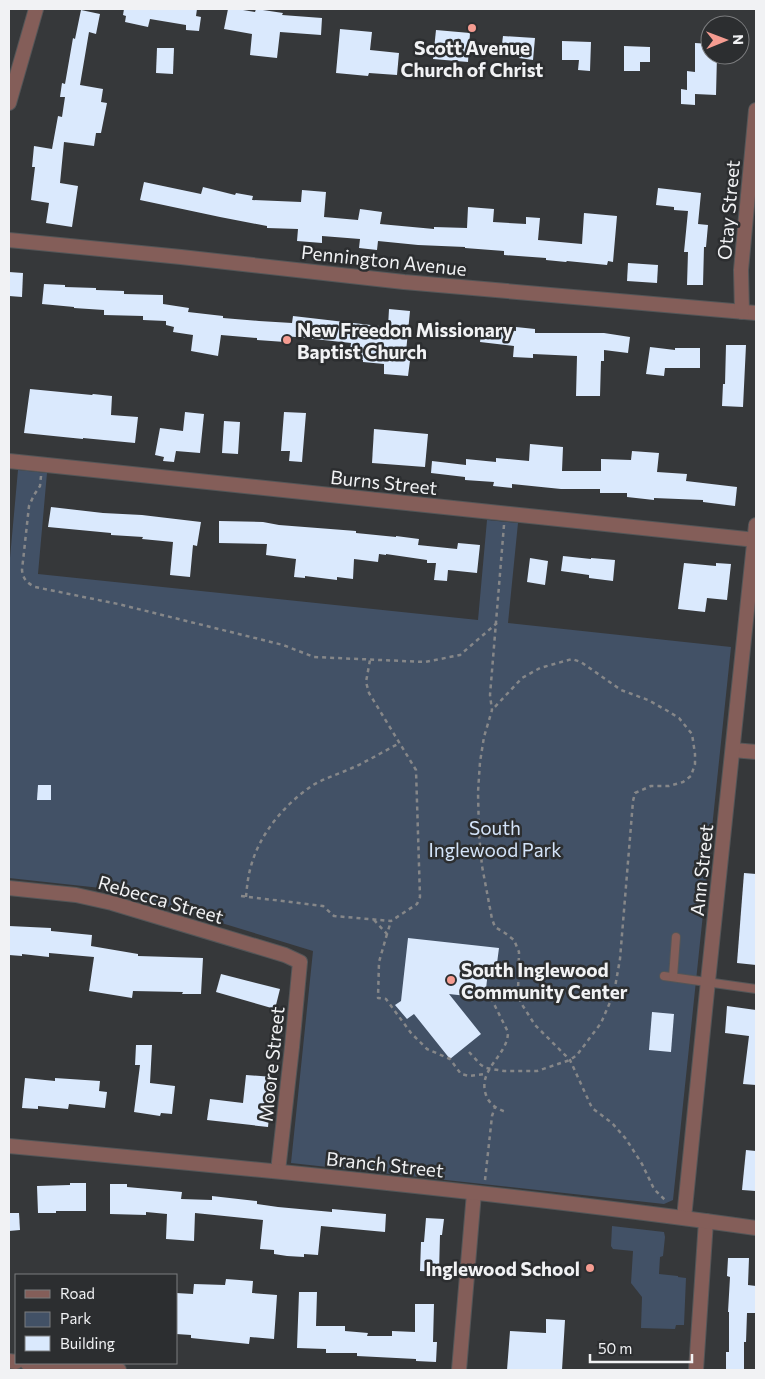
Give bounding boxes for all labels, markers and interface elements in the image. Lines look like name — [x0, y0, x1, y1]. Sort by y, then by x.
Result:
north arrow — [700, 15, 750, 65]
marker: Scott Avenue Church of Christ — [466, 22, 478, 34]
text: N — [730, 34, 747, 45]
place label: Scott Avenue Church of Christ — [401, 36, 543, 81]
street label: Otay Street — [712, 159, 744, 261]
street label: Pennington Avenue — [300, 240, 468, 280]
place label: New Freedon Missionary Baptist Church — [297, 318, 514, 363]
marker: New Freedon Missionary Baptist Church — [281, 334, 293, 346]
street label: Burns Street — [329, 465, 439, 499]
park label: South Inglewood Park — [428, 816, 562, 861]
street label: Ann Street — [685, 823, 717, 917]
street label: Rebecca Street — [96, 870, 227, 928]
place label: South Inglewood Community Center — [461, 958, 628, 1003]
marker: South Inglewood Community Center — [445, 974, 457, 986]
street label: Moore Street — [254, 1005, 288, 1123]
street label: Branch Street — [325, 1146, 445, 1182]
place label: Inglewood School — [425, 1257, 580, 1280]
marker: Inglewood School — [584, 1262, 596, 1274]
legend — [15, 1274, 178, 1364]
text: Road — [60, 1284, 95, 1302]
text: Park — [60, 1309, 91, 1327]
scale bar — [590, 1332, 692, 1364]
text: Building — [60, 1334, 115, 1352]
text: 50 m — [598, 1339, 632, 1357]

